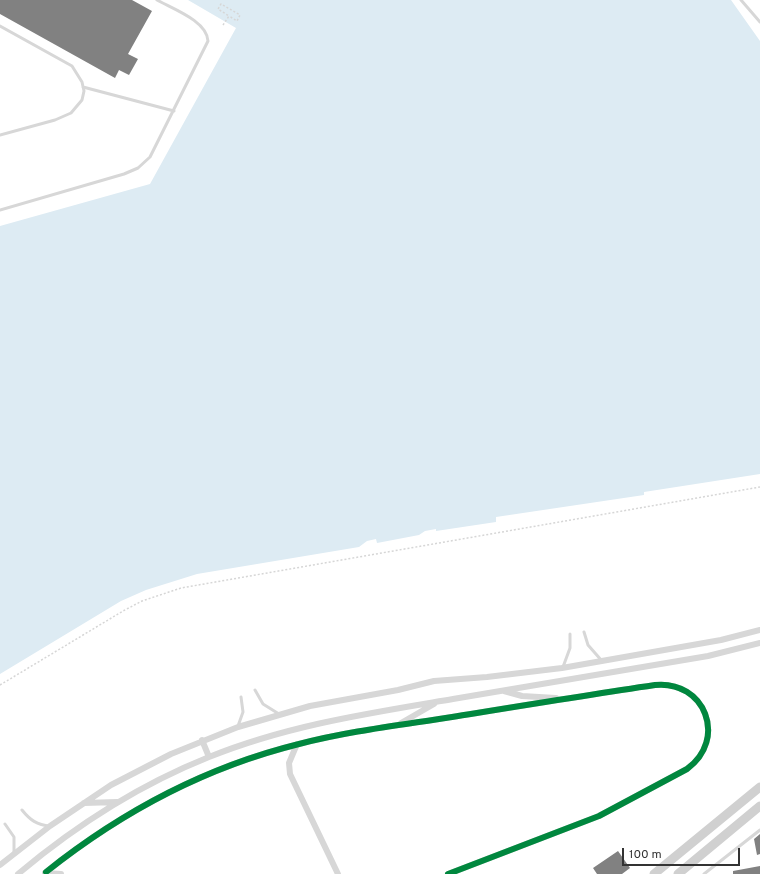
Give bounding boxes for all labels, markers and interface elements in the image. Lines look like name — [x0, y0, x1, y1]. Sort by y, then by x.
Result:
scale bar — [624, 840, 742, 866]
text: 100 m — [629, 847, 662, 863]

